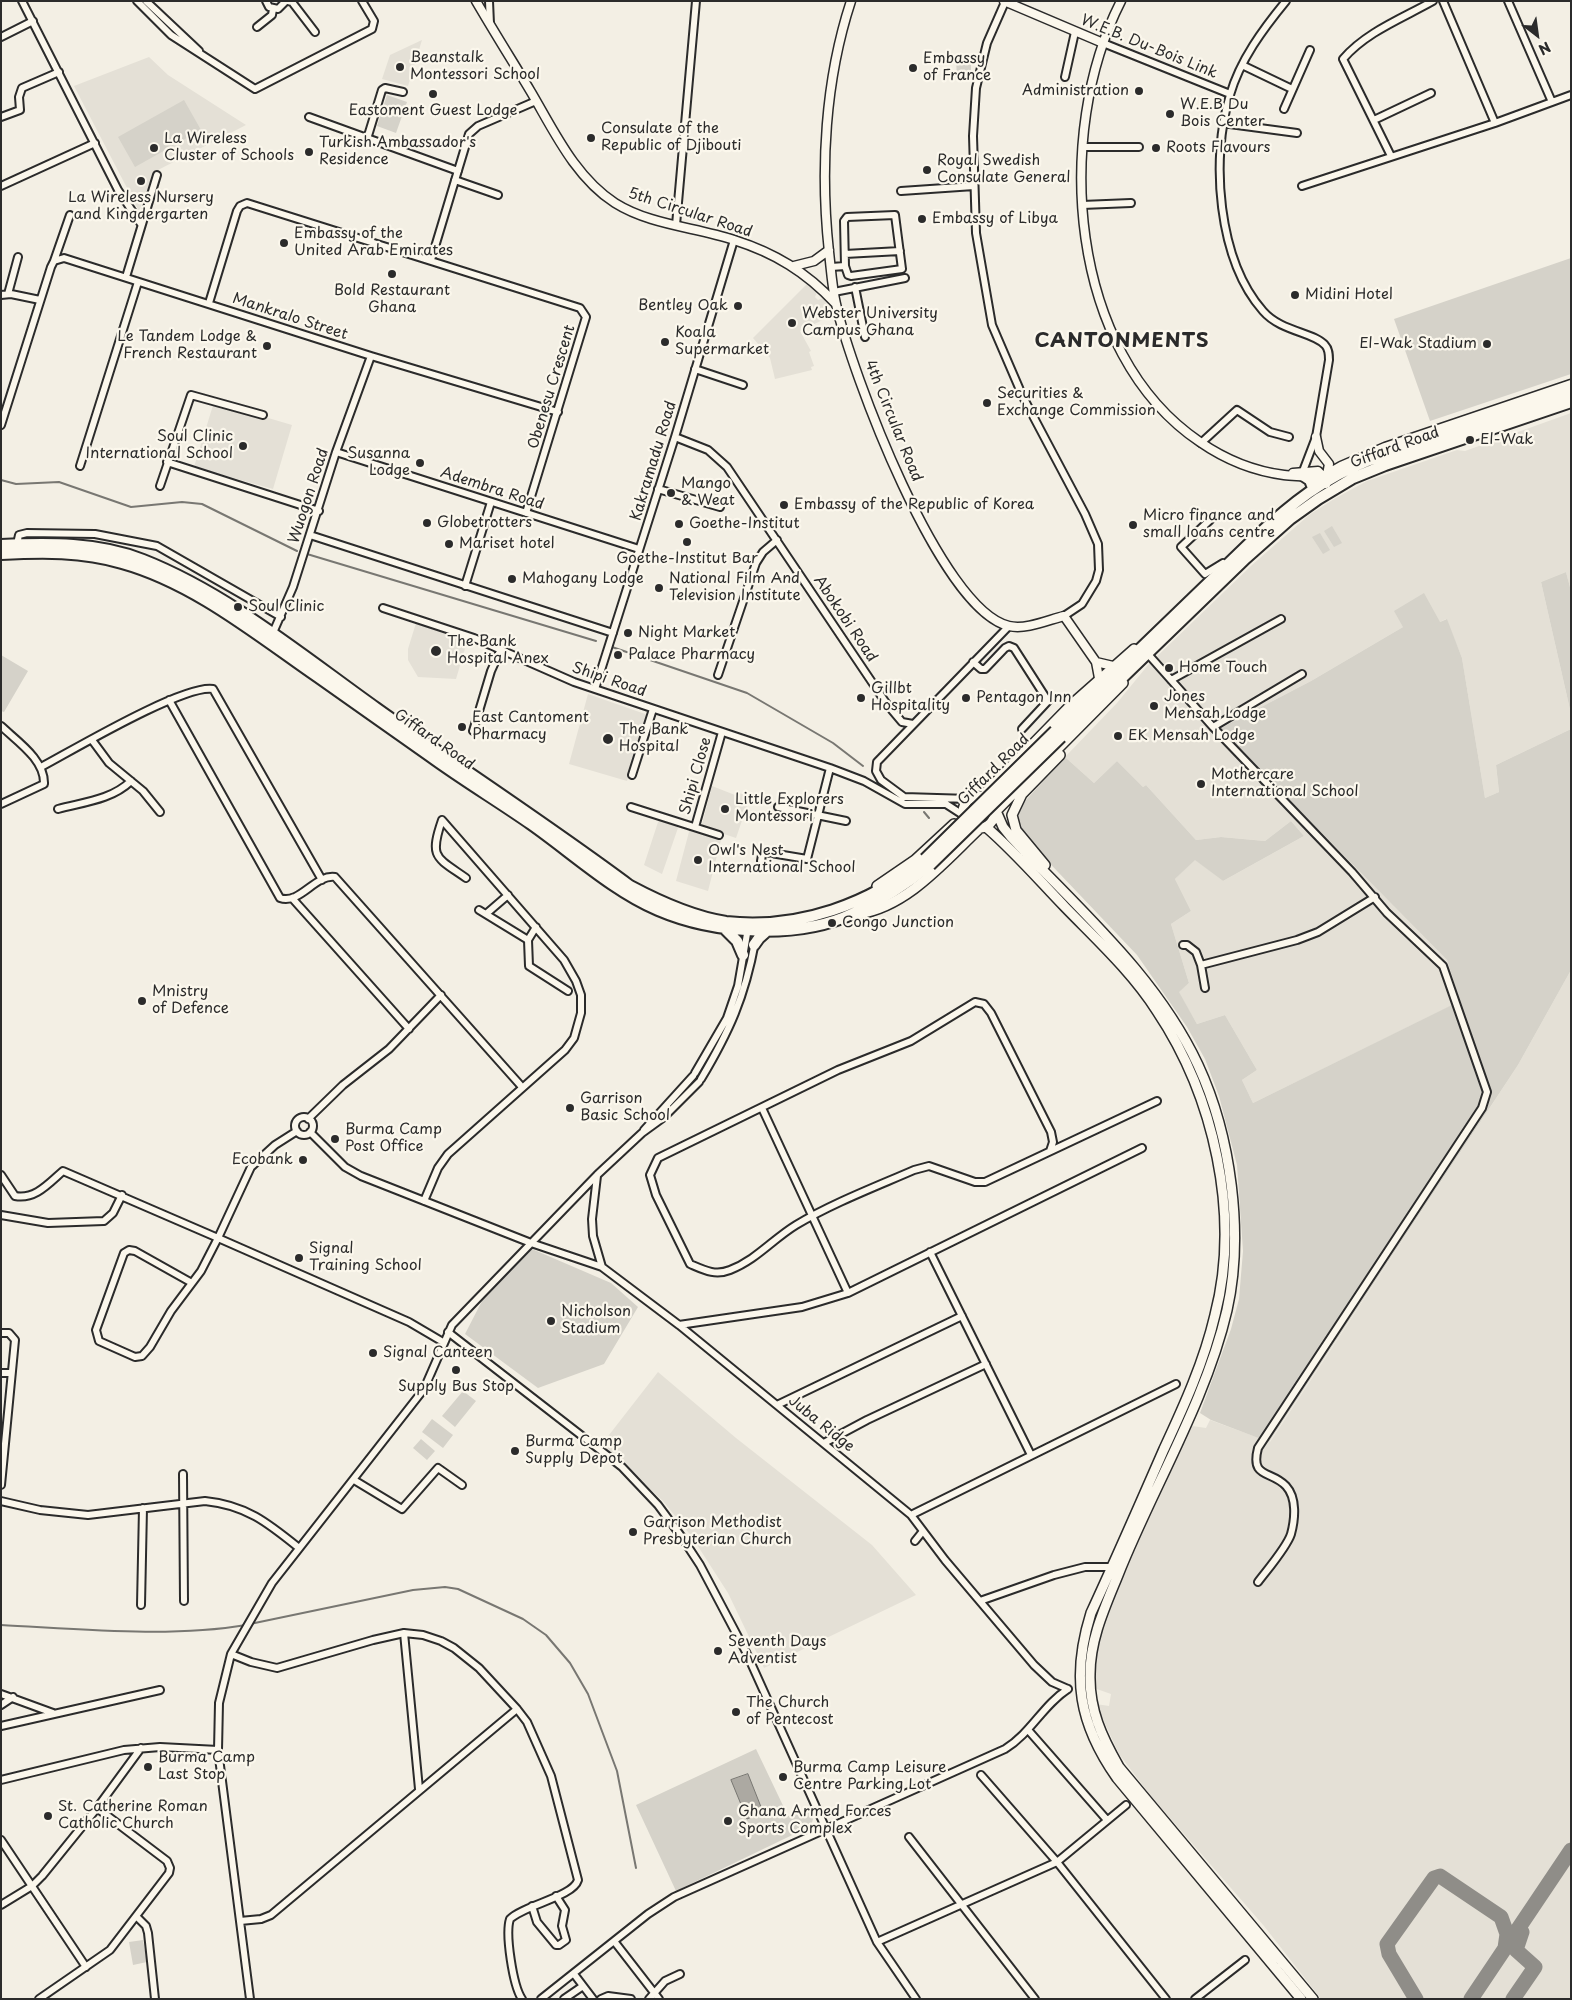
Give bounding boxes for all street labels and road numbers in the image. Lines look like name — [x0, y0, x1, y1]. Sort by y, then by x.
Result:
street label: W.E.B. Du-Bois Link — [1078, 11, 1220, 83]
street label: 5th Circular Road — [626, 184, 754, 242]
street label: Mankralo Street — [230, 290, 350, 344]
street label: Obenesu Crescent — [525, 323, 579, 451]
street label: 4th Circular Road — [860, 358, 926, 484]
street label: Kakramadu Road — [627, 399, 681, 523]
street label: Giffard Road — [1348, 424, 1442, 472]
street label: Wuogon Road — [285, 446, 333, 546]
street label: Adembra Road — [438, 464, 546, 514]
street label: Abokobi Road — [809, 572, 881, 666]
street label: Shipi Road — [570, 659, 648, 701]
street label: Giffard Road — [391, 706, 477, 774]
street label: Giffard Road — [955, 731, 1033, 809]
street label: Shipi Close — [676, 735, 716, 817]
street label: Juba Ridge — [784, 1392, 858, 1456]

